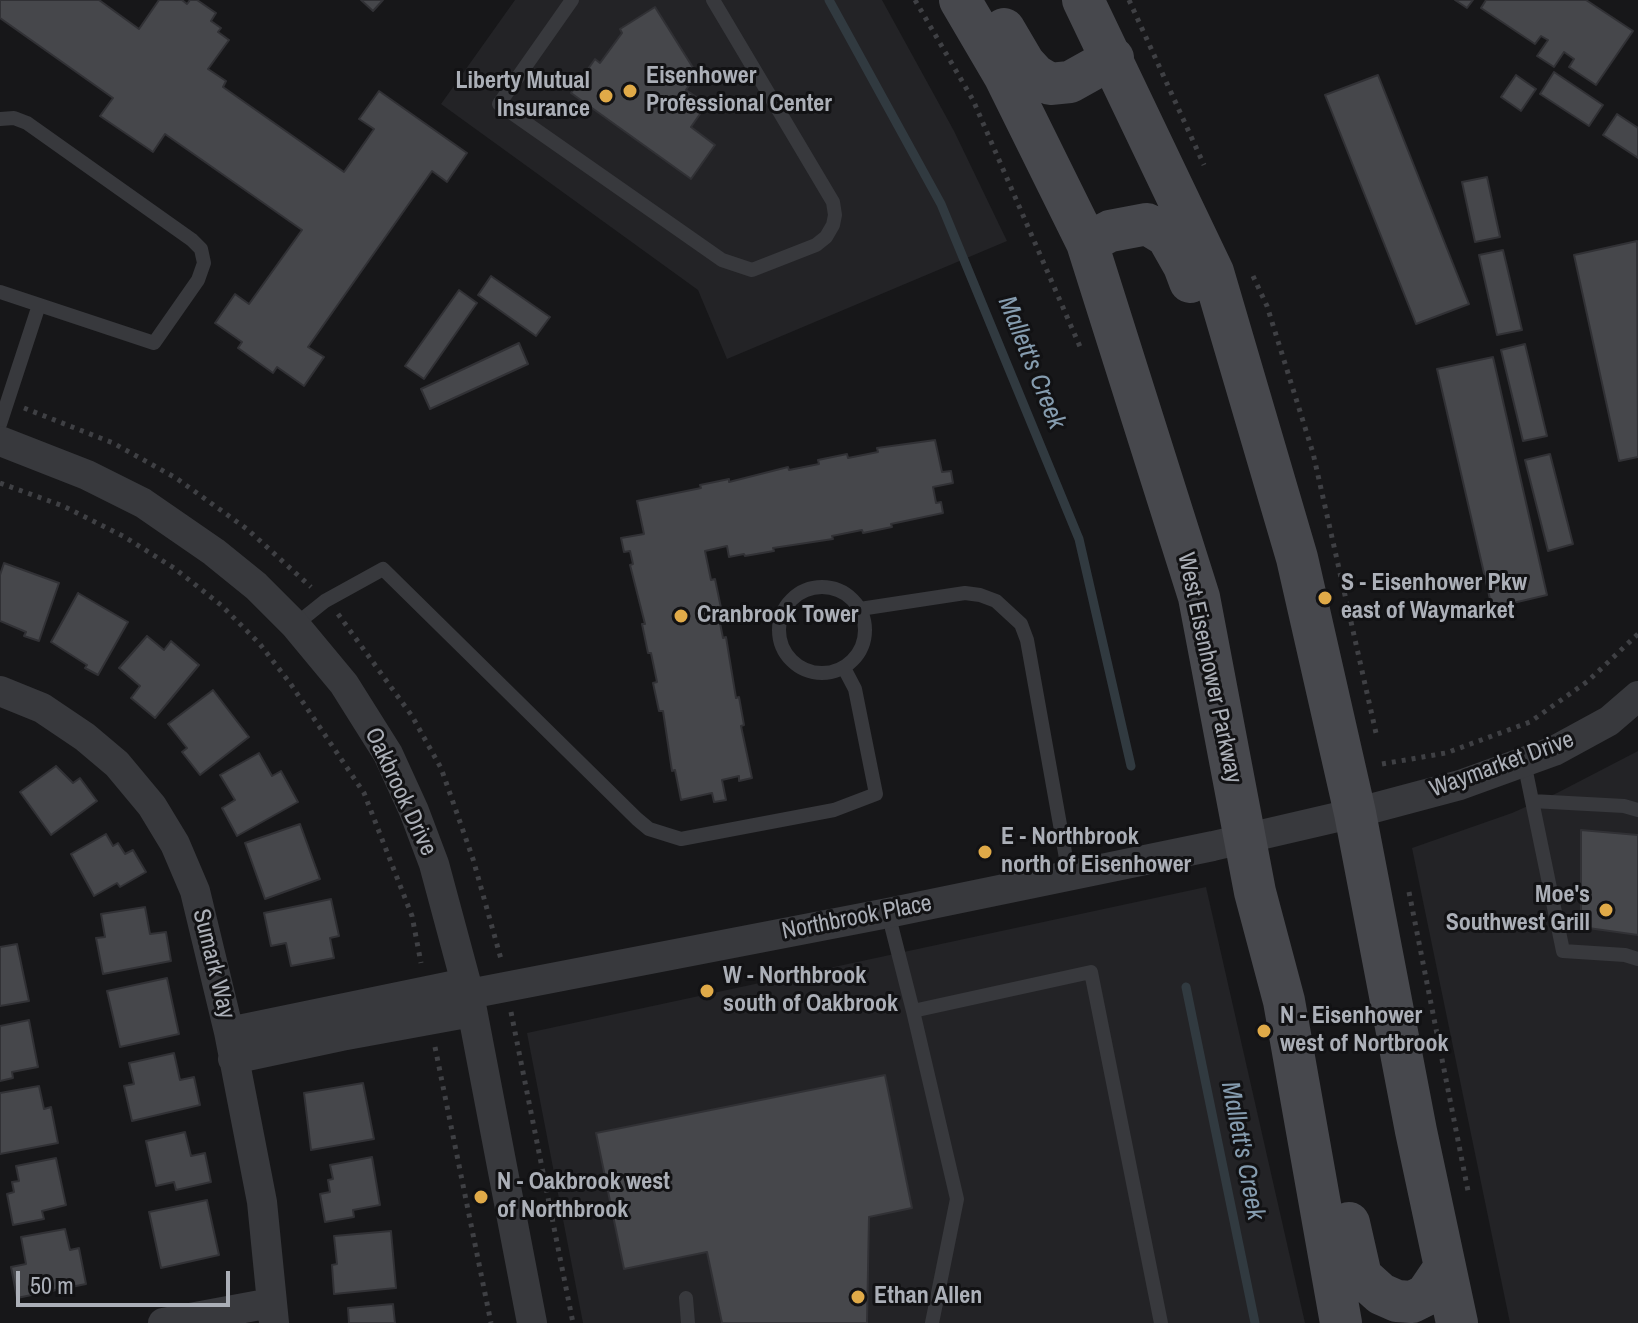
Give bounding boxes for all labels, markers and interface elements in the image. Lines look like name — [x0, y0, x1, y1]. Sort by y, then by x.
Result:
place label: Eisenhower Professional Center — [646, 63, 832, 119]
place label: Liberty Mutual Insurance — [456, 68, 590, 124]
marker: Eisenhower Professional Center — [621, 82, 639, 100]
marker: Liberty Mutual Insurance — [597, 87, 615, 105]
water label: Mallett's Creek — [990, 292, 1072, 434]
street label: West Eisenhower Parkway — [1171, 550, 1247, 786]
place label: S - Eisenhower Pkw east of Waymarket — [1341, 570, 1527, 626]
marker: S - Eisenhower Pkw east of Waymarket — [1316, 589, 1334, 607]
place label: Cranbrook Tower — [697, 602, 858, 630]
marker: Cranbrook Tower — [672, 607, 690, 625]
street label: Oakbrook Drive — [358, 723, 442, 861]
street label: Waymarket Drive — [1426, 726, 1578, 804]
place label: E - Northbrook north of Eisenhower — [1001, 824, 1191, 880]
marker: E - Northbrook north of Eisenhower — [976, 843, 994, 861]
place label: Moe's Southwest Grill — [1446, 882, 1590, 938]
street label: Northbrook Place — [780, 889, 934, 947]
marker: Moe's Southwest Grill — [1597, 901, 1615, 919]
street label: Sumark Way — [185, 906, 241, 1022]
place label: W - Northbrook south of Oakbrook — [723, 963, 898, 1019]
marker: W - Northbrook south of Oakbrook — [698, 982, 716, 1000]
place label: N - Eisenhower west of Nortbrook — [1280, 1003, 1448, 1059]
marker: N - Eisenhower west of Nortbrook — [1255, 1022, 1273, 1040]
water label: Mallett's Creek — [1213, 1079, 1271, 1223]
place label: N - Oakbrook west of Northbrook — [497, 1169, 670, 1225]
marker: N - Oakbrook west of Northbrook — [472, 1188, 490, 1206]
scale bar — [20, 1255, 234, 1305]
text: 50 m — [30, 1269, 74, 1301]
place label: Ethan Allen — [874, 1283, 982, 1311]
marker: Ethan Allen — [849, 1288, 867, 1306]

